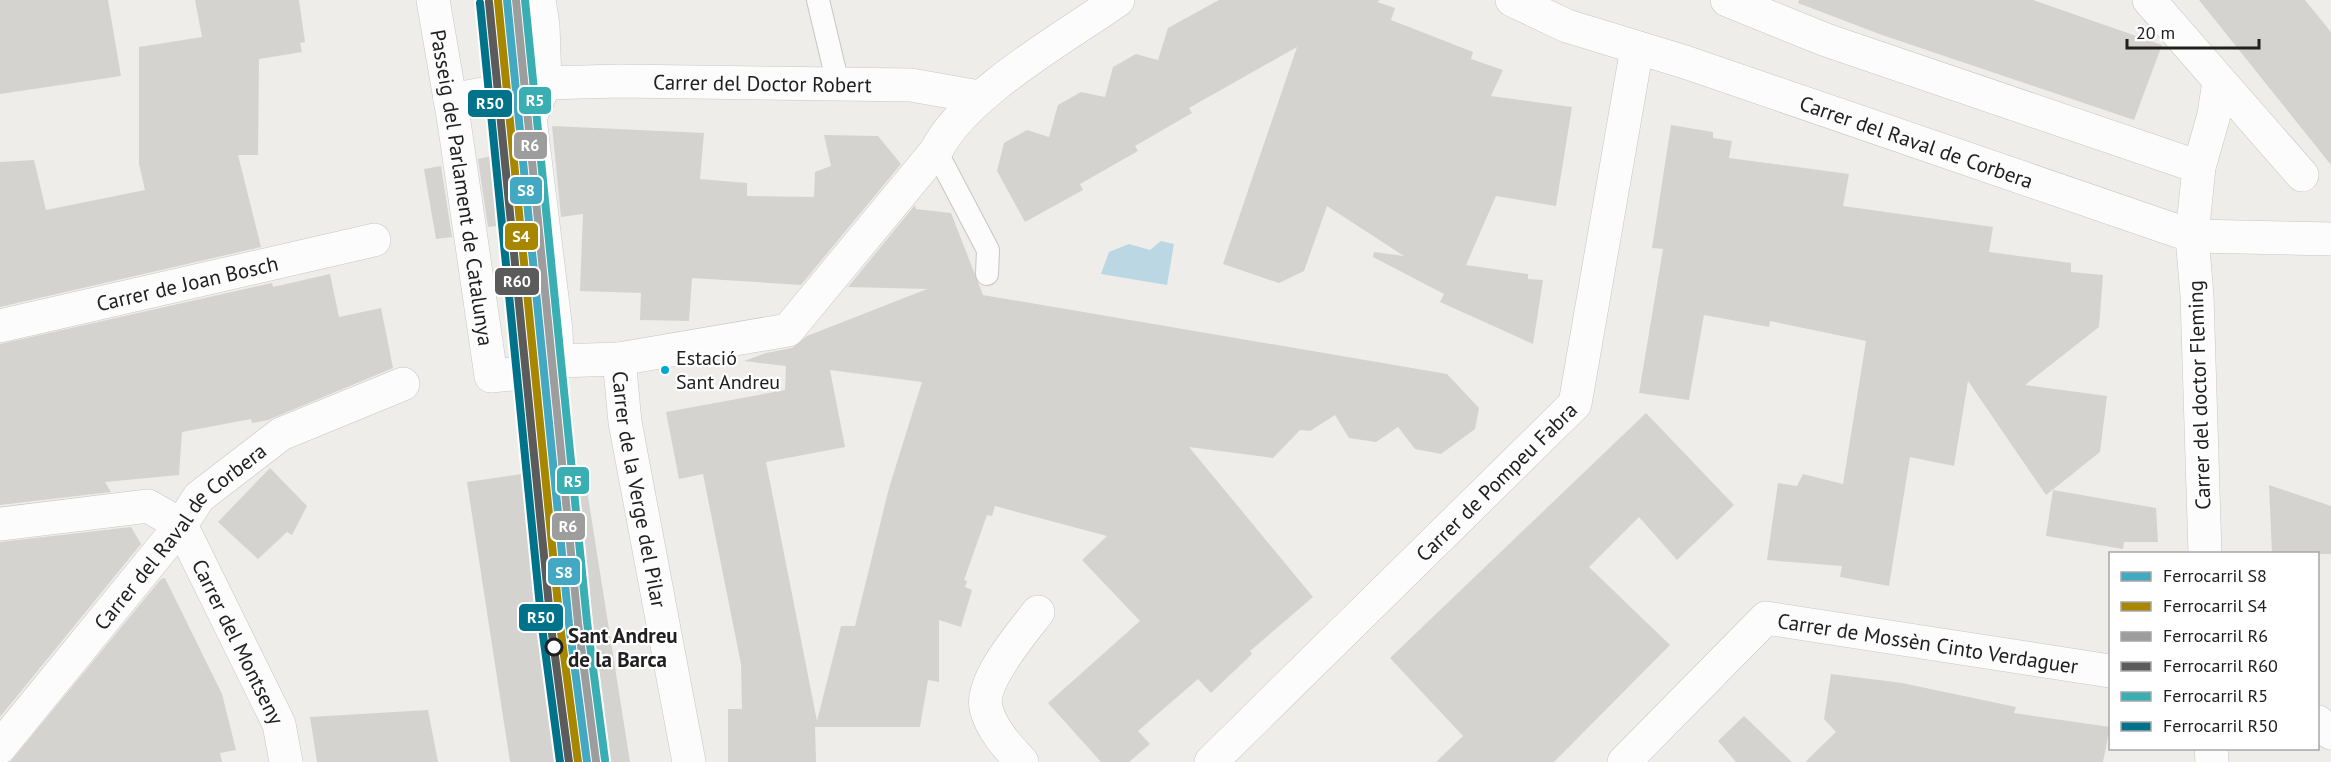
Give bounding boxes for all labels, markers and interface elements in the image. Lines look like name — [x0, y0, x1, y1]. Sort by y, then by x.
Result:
scale bar — [2127, 12, 2259, 50]
text: 20 m — [2136, 21, 2175, 44]
street label: Passeig del Parlament de Catalunya — [425, 27, 500, 348]
street label: Carrer del Doctor Robert — [653, 68, 872, 98]
line badge: R5 — [518, 86, 552, 115]
line badge: R50 — [467, 89, 513, 118]
street label: Carrer del Raval de Corbera — [1796, 89, 2037, 194]
text: R5 — [526, 90, 544, 110]
text: R50 — [476, 93, 504, 113]
line badge: R6 — [513, 131, 548, 160]
text: R6 — [521, 135, 539, 155]
line badge: S8 — [509, 176, 543, 205]
text: S8 — [517, 180, 535, 200]
line badge: S4 — [504, 222, 539, 251]
text: S4 — [512, 226, 530, 246]
street label: Carrer de Joan Bosch — [94, 249, 281, 317]
line badge: R60 — [494, 267, 540, 296]
text: R60 — [503, 271, 531, 291]
street label: Carrer del doctor Fleming — [2182, 280, 2216, 510]
place label: Estació Sant Andreu — [676, 345, 780, 395]
marker: Estació Sant Andreu — [659, 364, 671, 376]
street label: Carrer de la Verge del Pilar — [607, 370, 673, 610]
street label: Carrer de Pompeu Fabra — [1410, 396, 1583, 567]
street label: Carrer del Raval de Corbera — [88, 437, 271, 635]
line badge: R5 — [556, 466, 590, 495]
text: R5 — [564, 471, 582, 491]
line badge: R6 — [551, 512, 586, 541]
text: R6 — [559, 516, 577, 536]
legend — [2109, 552, 2319, 750]
street label: Carrer del Montseny — [186, 555, 291, 729]
line badge: S8 — [547, 557, 581, 586]
text: S8 — [555, 562, 573, 582]
text: Ferrocarril S8 — [2163, 564, 2267, 587]
text: Ferrocarril S4 — [2163, 594, 2267, 617]
line badge: R50 — [518, 603, 564, 632]
street label: Carrer de Mossèn Cinto Verdaguer — [1776, 606, 2080, 679]
text: R50 — [527, 607, 555, 627]
place label: Sant Andreu de la Barca — [568, 622, 678, 673]
text: Ferrocarril R6 — [2163, 624, 2268, 647]
marker: Sant Andreu de la Barca — [545, 638, 563, 656]
text: Ferrocarril R60 — [2163, 654, 2278, 677]
text: Ferrocarril R5 — [2163, 684, 2268, 707]
text: Ferrocarril R50 — [2163, 714, 2278, 737]

